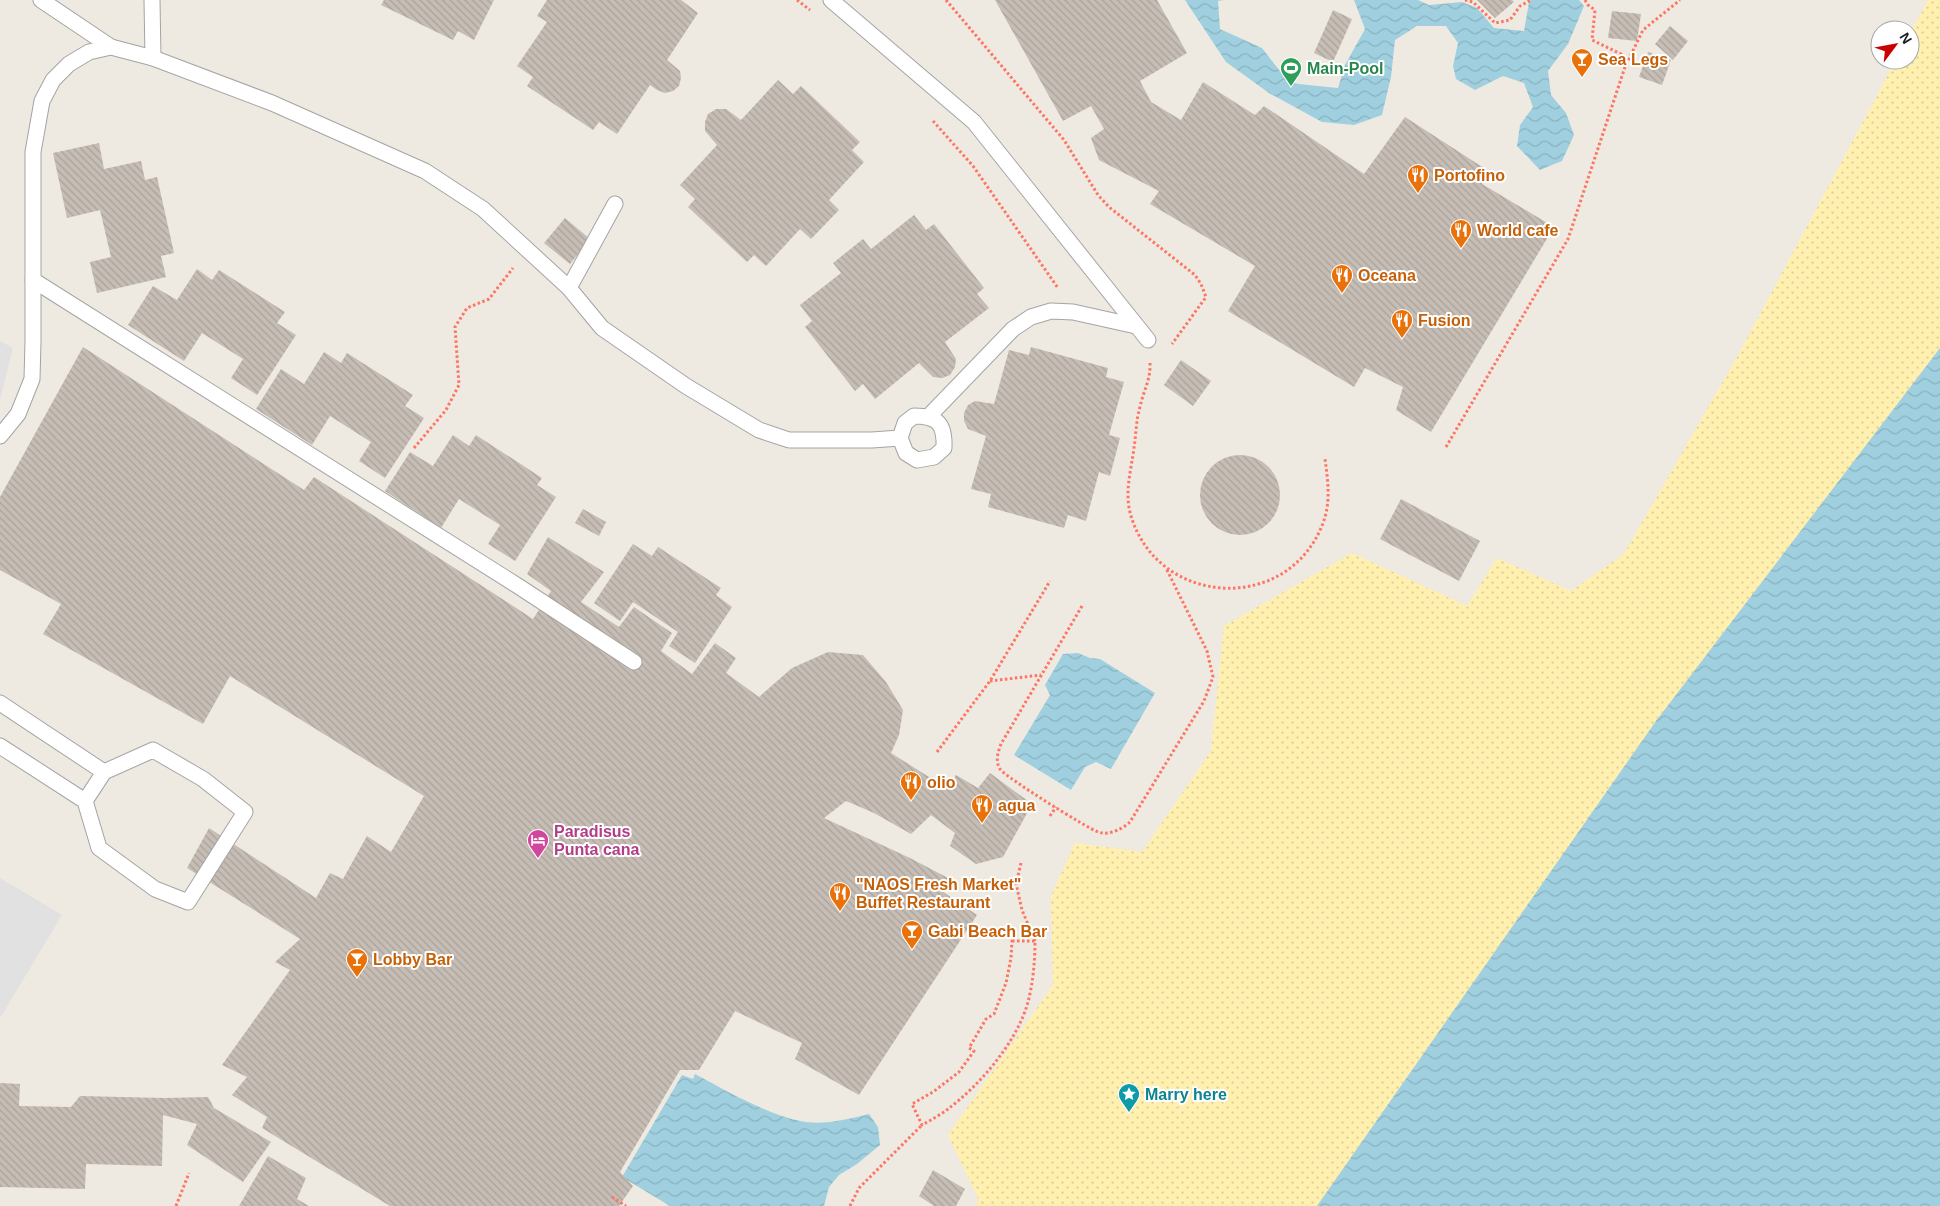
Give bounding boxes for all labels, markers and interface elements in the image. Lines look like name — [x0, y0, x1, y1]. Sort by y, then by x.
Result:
north arrow — [1870, 20, 1920, 70]
text: N — [1897, 30, 1915, 47]
bar icon: Sea Legs — [1570, 47, 1594, 78]
place label: Sea Legs — [1598, 51, 1668, 68]
sports icon: Main-Pool — [1279, 56, 1303, 87]
place label: Main-Pool — [1307, 60, 1383, 77]
restaurant icon: Portofino — [1406, 163, 1430, 194]
place label: Portofino — [1434, 167, 1505, 184]
restaurant icon: World cafe — [1449, 218, 1473, 249]
place label: World cafe — [1477, 222, 1559, 239]
restaurant icon: Oceana — [1330, 263, 1354, 294]
place label: Oceana — [1358, 267, 1416, 284]
restaurant icon: Fusion — [1390, 308, 1414, 339]
place label: Fusion — [1418, 312, 1470, 329]
restaurant icon: olio — [899, 770, 923, 801]
place label: olio — [927, 774, 956, 791]
restaurant icon: agua — [970, 793, 994, 824]
place label: agua — [998, 797, 1035, 814]
place label: Paradisus Punta cana — [554, 823, 639, 858]
hotel icon: Paradisus Punta cana — [526, 828, 550, 859]
place label: "NAOS Fresh Market" Buffet Restaurant — [856, 876, 1021, 911]
restaurant icon: "NAOS Fresh Market" Buffet Restaurant — [828, 881, 852, 912]
bar icon: Gabi Beach Bar — [900, 919, 924, 950]
place label: Gabi Beach Bar — [928, 923, 1047, 940]
bar icon: Lobby Bar — [345, 947, 369, 978]
place label: Lobby Bar — [373, 951, 452, 968]
place icon: Marry here — [1117, 1082, 1141, 1113]
place label: Marry here — [1145, 1086, 1227, 1103]

